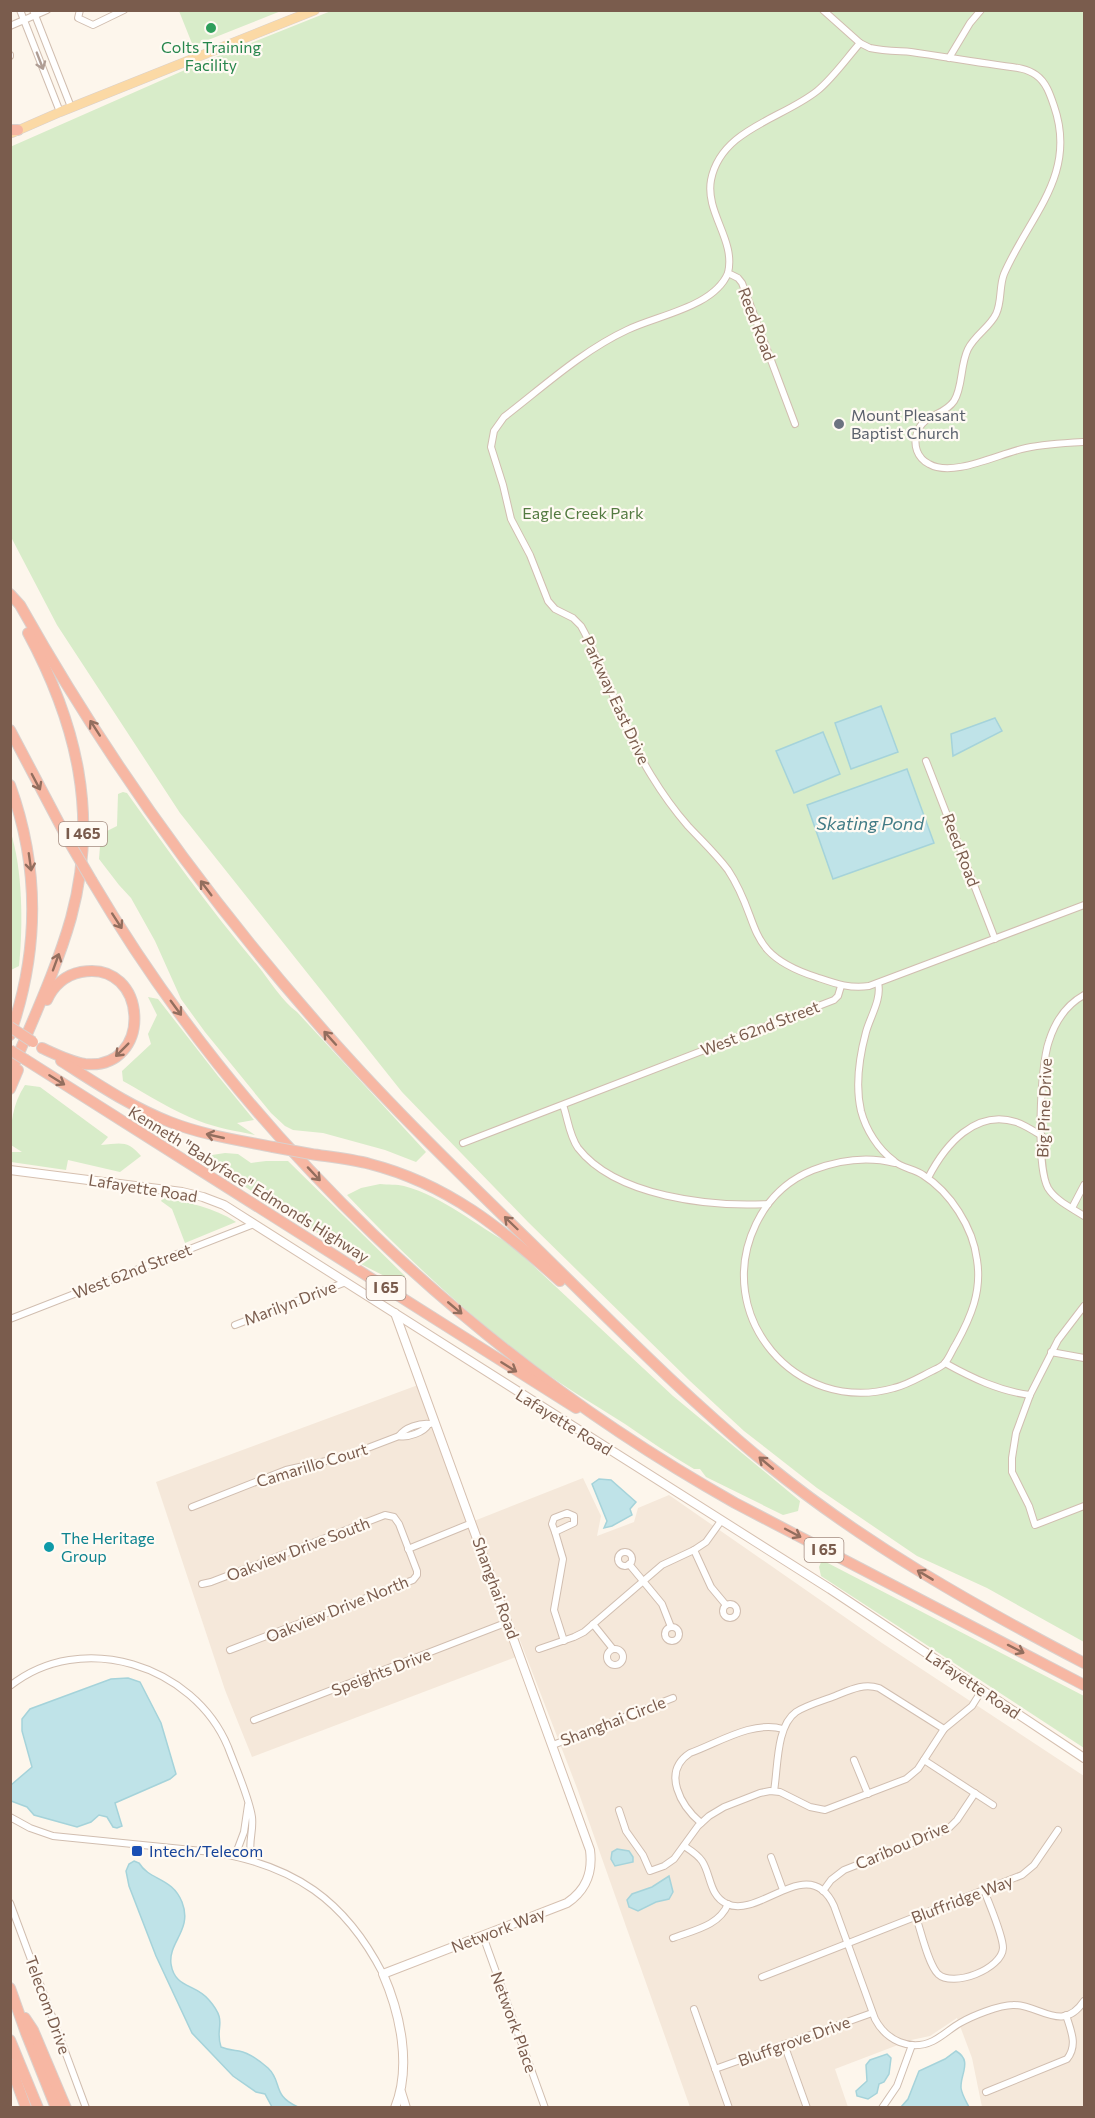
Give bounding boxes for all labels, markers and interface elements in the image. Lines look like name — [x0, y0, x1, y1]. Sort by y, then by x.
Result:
marker: Colts Training Facility — [204, 21, 218, 35]
place label: Colts Training Facility — [161, 37, 261, 74]
one-way arrow — [35, 52, 46, 70]
street label: Reed Road — [735, 285, 780, 363]
place label: Mount Pleasant Baptist Church — [851, 405, 966, 442]
marker: Mount Pleasant Baptist Church — [832, 417, 846, 431]
park label: Eagle Creek Park — [522, 503, 644, 522]
street label: Parkway East Drive — [578, 633, 654, 767]
one-way arrow — [88, 720, 100, 737]
one-way arrow — [30, 773, 42, 790]
street label: Reed Road — [939, 811, 984, 889]
water label: Skating Pond — [816, 812, 924, 834]
road number: I 465 — [59, 822, 107, 846]
one-way arrow — [24, 852, 35, 871]
one-way arrow — [200, 880, 212, 896]
one-way arrow — [111, 912, 123, 929]
one-way arrow — [51, 953, 62, 972]
street label: West 62nd Street — [698, 996, 822, 1059]
one-way arrow — [170, 999, 182, 1015]
one-way arrow — [323, 1031, 337, 1046]
one-way arrow — [114, 1042, 129, 1057]
street label: Big Pine Drive — [1032, 1058, 1055, 1158]
one-way arrow — [48, 1074, 65, 1086]
street label: Kenneth "Babyface" Edmonds Highway — [125, 1101, 373, 1266]
one-way arrow — [206, 1129, 225, 1141]
one-way arrow — [306, 1166, 320, 1181]
street label: Lafayette Road — [87, 1170, 199, 1205]
one-way arrow — [503, 1215, 518, 1230]
street label: West 62nd Street — [70, 1239, 194, 1302]
street label: Marilyn Drive — [241, 1276, 339, 1329]
road number: I 65 — [366, 1276, 406, 1300]
one-way arrow — [447, 1301, 463, 1314]
one-way arrow — [500, 1361, 517, 1373]
street label: Lafayette Road — [513, 1384, 616, 1459]
street label: Camarillo Court — [254, 1438, 370, 1490]
one-way arrow — [758, 1456, 774, 1469]
street label: Oakview Drive South — [224, 1512, 372, 1585]
place label: The Heritage Group — [61, 1528, 155, 1565]
one-way arrow — [783, 1528, 801, 1539]
street label: Shanghai Road — [469, 1534, 524, 1641]
road number: I 65 — [804, 1538, 844, 1562]
marker: The Heritage Group — [42, 1540, 56, 1554]
one-way arrow — [917, 1569, 934, 1581]
street label: Oakview Drive North — [263, 1571, 411, 1646]
street label: Speights Drive — [328, 1644, 433, 1699]
one-way arrow — [1007, 1644, 1025, 1656]
street label: Lafayette Road — [922, 1645, 1024, 1722]
street label: Shanghai Circle — [558, 1692, 668, 1749]
street label: Caribou Drive — [852, 1816, 951, 1873]
place label: Intech/Telecom — [149, 1841, 263, 1860]
marker: Intech/Telecom — [130, 1844, 144, 1858]
street label: Bluffridge Way — [908, 1870, 1015, 1927]
street label: Network Way — [448, 1903, 547, 1956]
street label: Telecom Drive — [22, 1953, 75, 2057]
street label: Network Place — [487, 1969, 542, 2075]
street label: Bluffgrove Drive — [735, 2011, 852, 2070]

